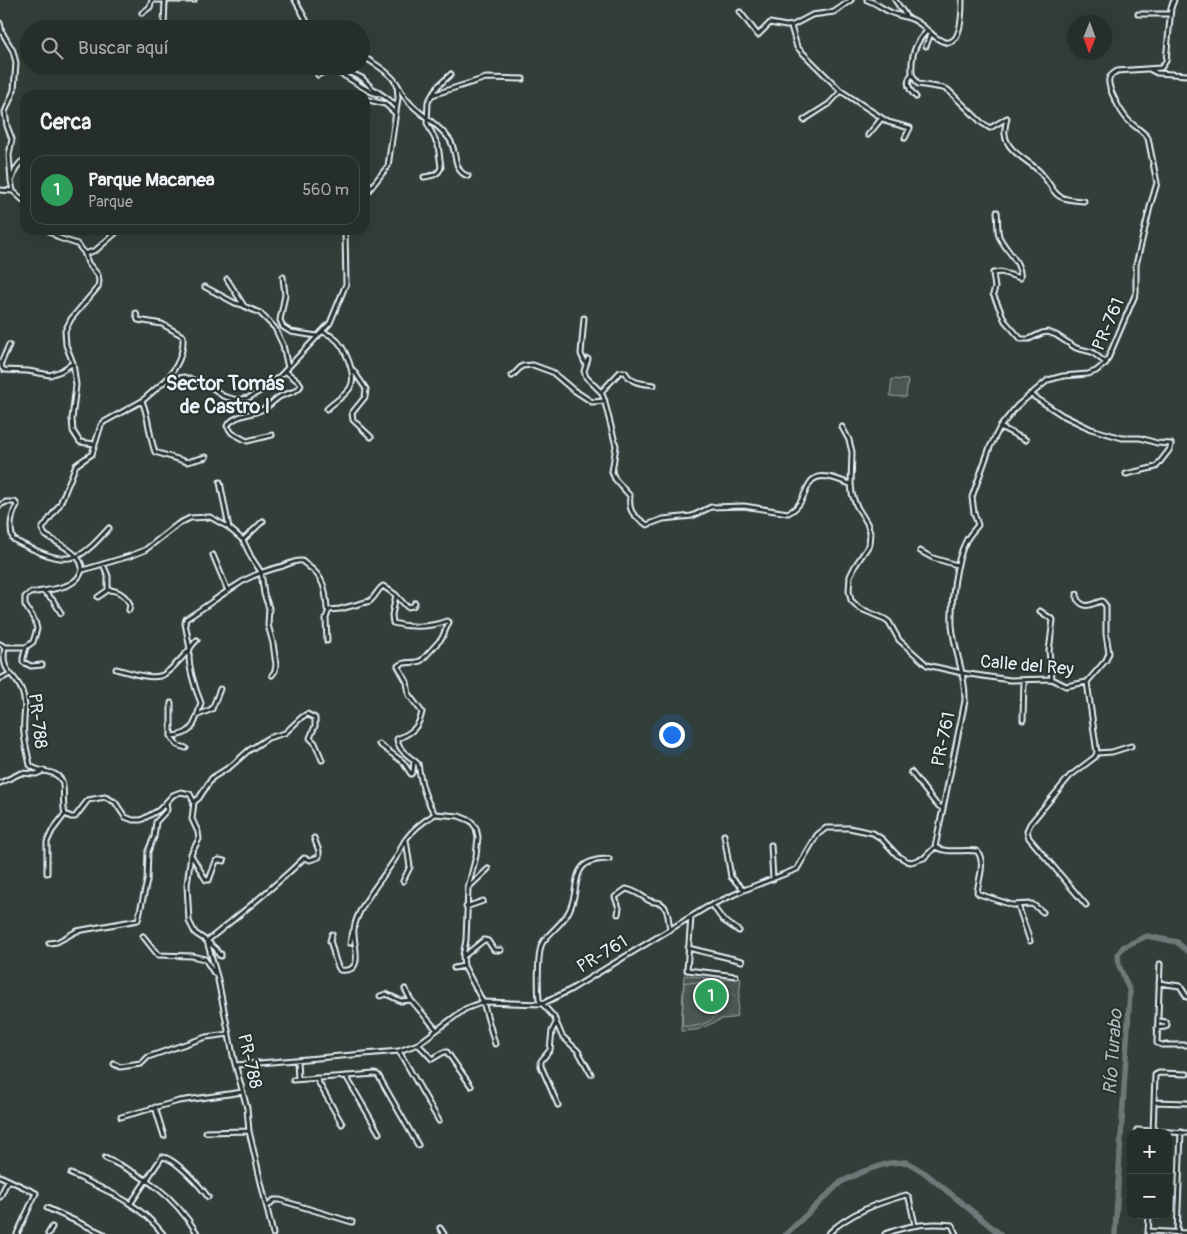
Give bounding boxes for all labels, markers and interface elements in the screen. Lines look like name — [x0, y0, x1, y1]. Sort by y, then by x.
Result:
north arrow — [1067, 15, 1112, 60]
search box — [20, 20, 370, 75]
icon: search — [38, 34, 66, 62]
text: Buscar aquí — [78, 36, 169, 60]
text: Cerca — [40, 109, 91, 136]
text: Parque Macanea — [88, 168, 215, 192]
text: 1 — [54, 180, 60, 200]
text: 560 m — [302, 180, 349, 200]
text: Parque — [88, 192, 133, 212]
street label: PR-761 — [1087, 294, 1130, 354]
district label: Sector Tomás de Castro I — [166, 371, 284, 419]
street label: Calle del Rey — [979, 650, 1075, 681]
street label: PR-788 — [23, 692, 52, 750]
street label: PR-761 — [927, 710, 960, 768]
your location — [659, 722, 685, 748]
street label: PR-761 — [573, 930, 632, 978]
pin: 1 — [695, 977, 727, 1015]
water label: Río Turabo — [1098, 1007, 1128, 1095]
street label: PR-788 — [232, 1031, 267, 1091]
map controls — [1127, 1129, 1172, 1219]
button: + — [1127, 1129, 1172, 1174]
button: − — [1127, 1174, 1172, 1219]

